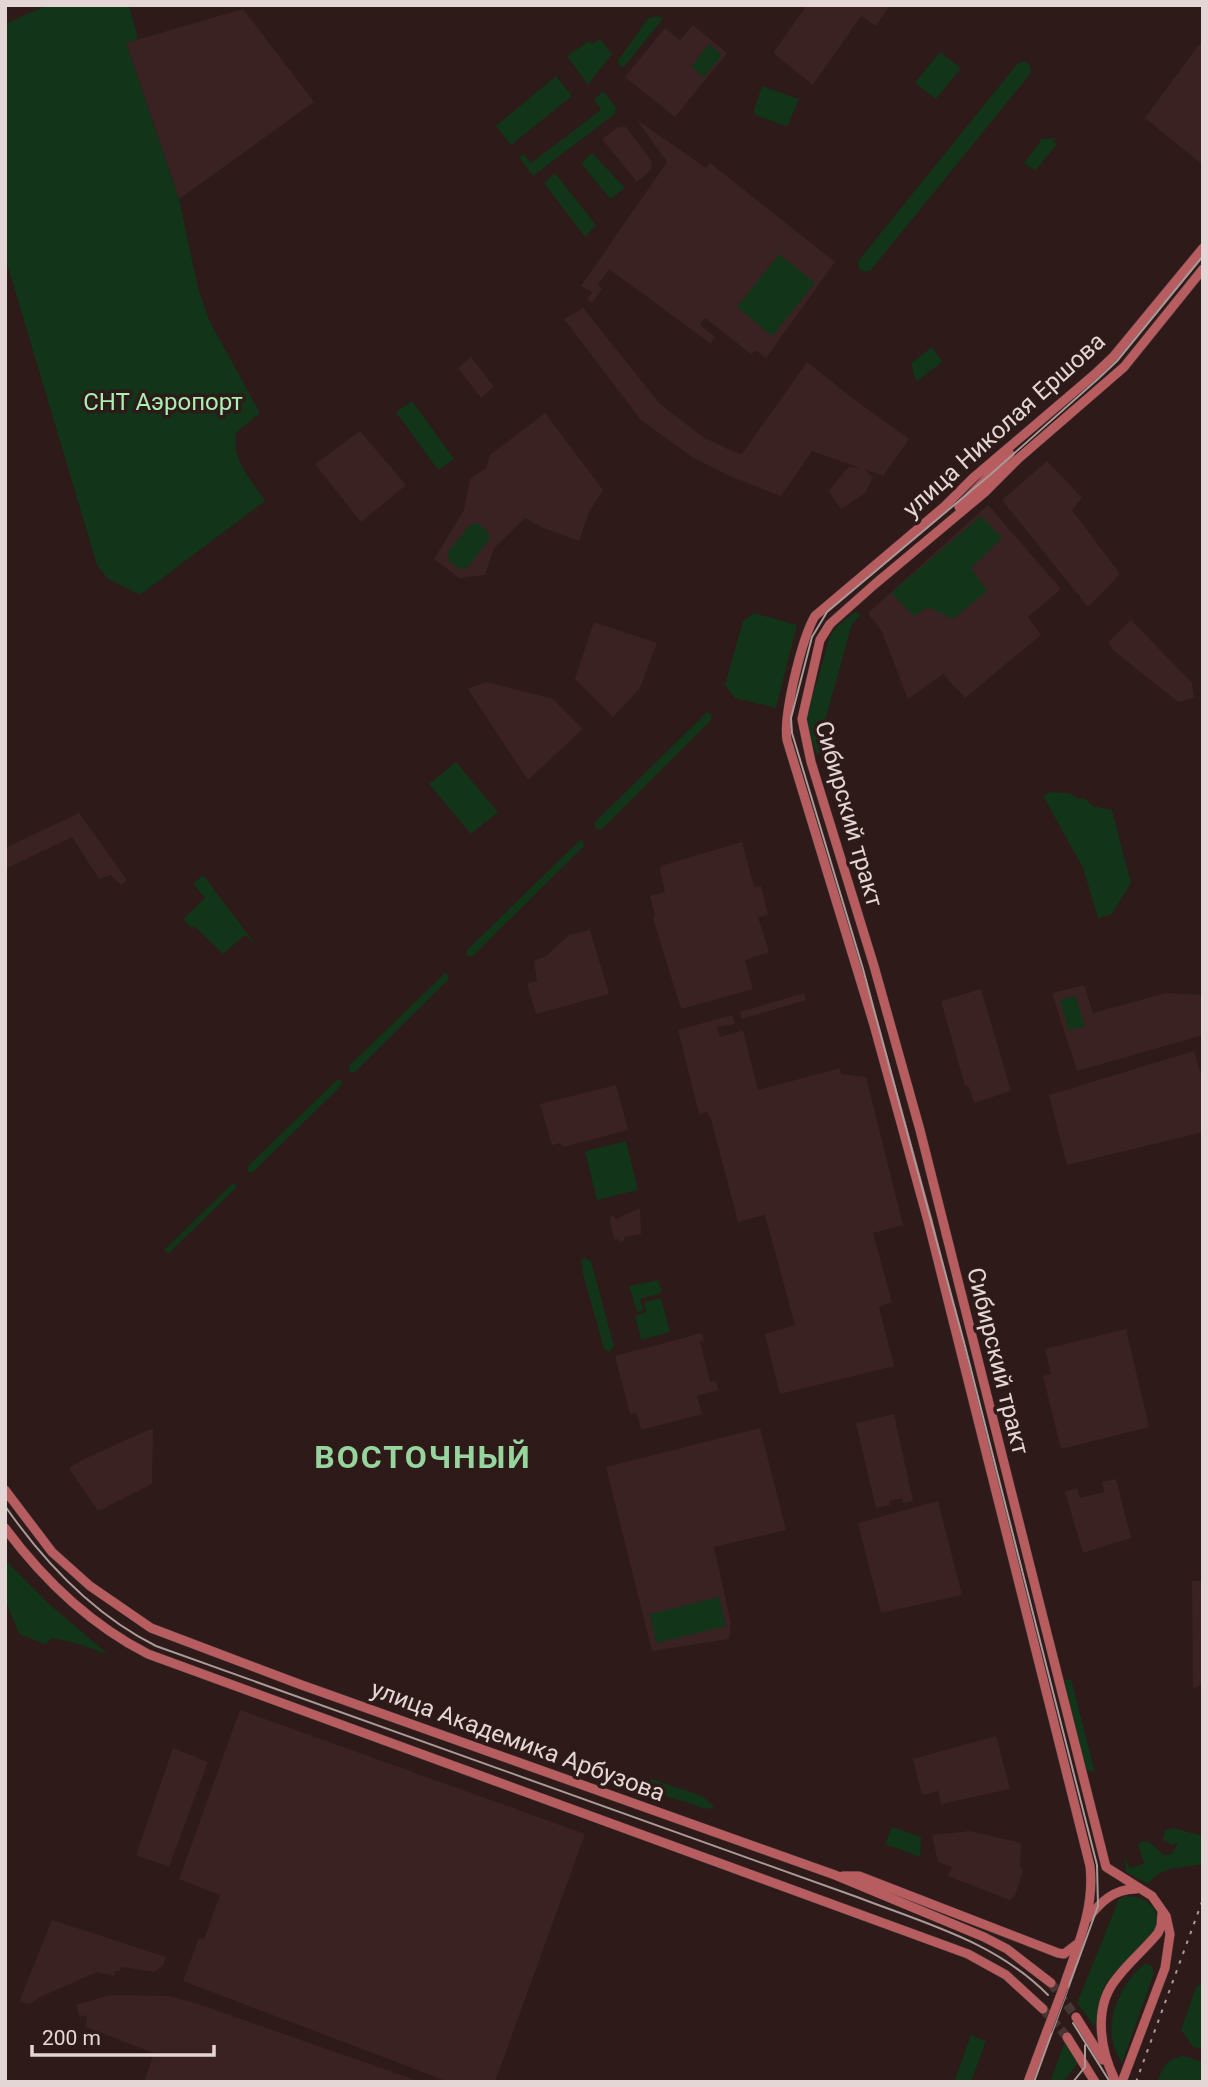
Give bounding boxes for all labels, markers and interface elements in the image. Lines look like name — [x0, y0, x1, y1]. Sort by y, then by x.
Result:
street label: улица Николая Ершова — [897, 327, 1111, 523]
park label: СНТ Аэропорт — [83, 388, 243, 416]
street label: Сибирский тракт — [809, 718, 889, 910]
street label: Сибирский тракт — [961, 1265, 1035, 1458]
district label: ВОСТОЧНЫЙ — [314, 1438, 532, 1476]
street label: улица Академика Арбузова — [367, 1675, 669, 1807]
scale bar — [32, 2014, 214, 2058]
text: 200 m — [42, 2026, 101, 2050]

